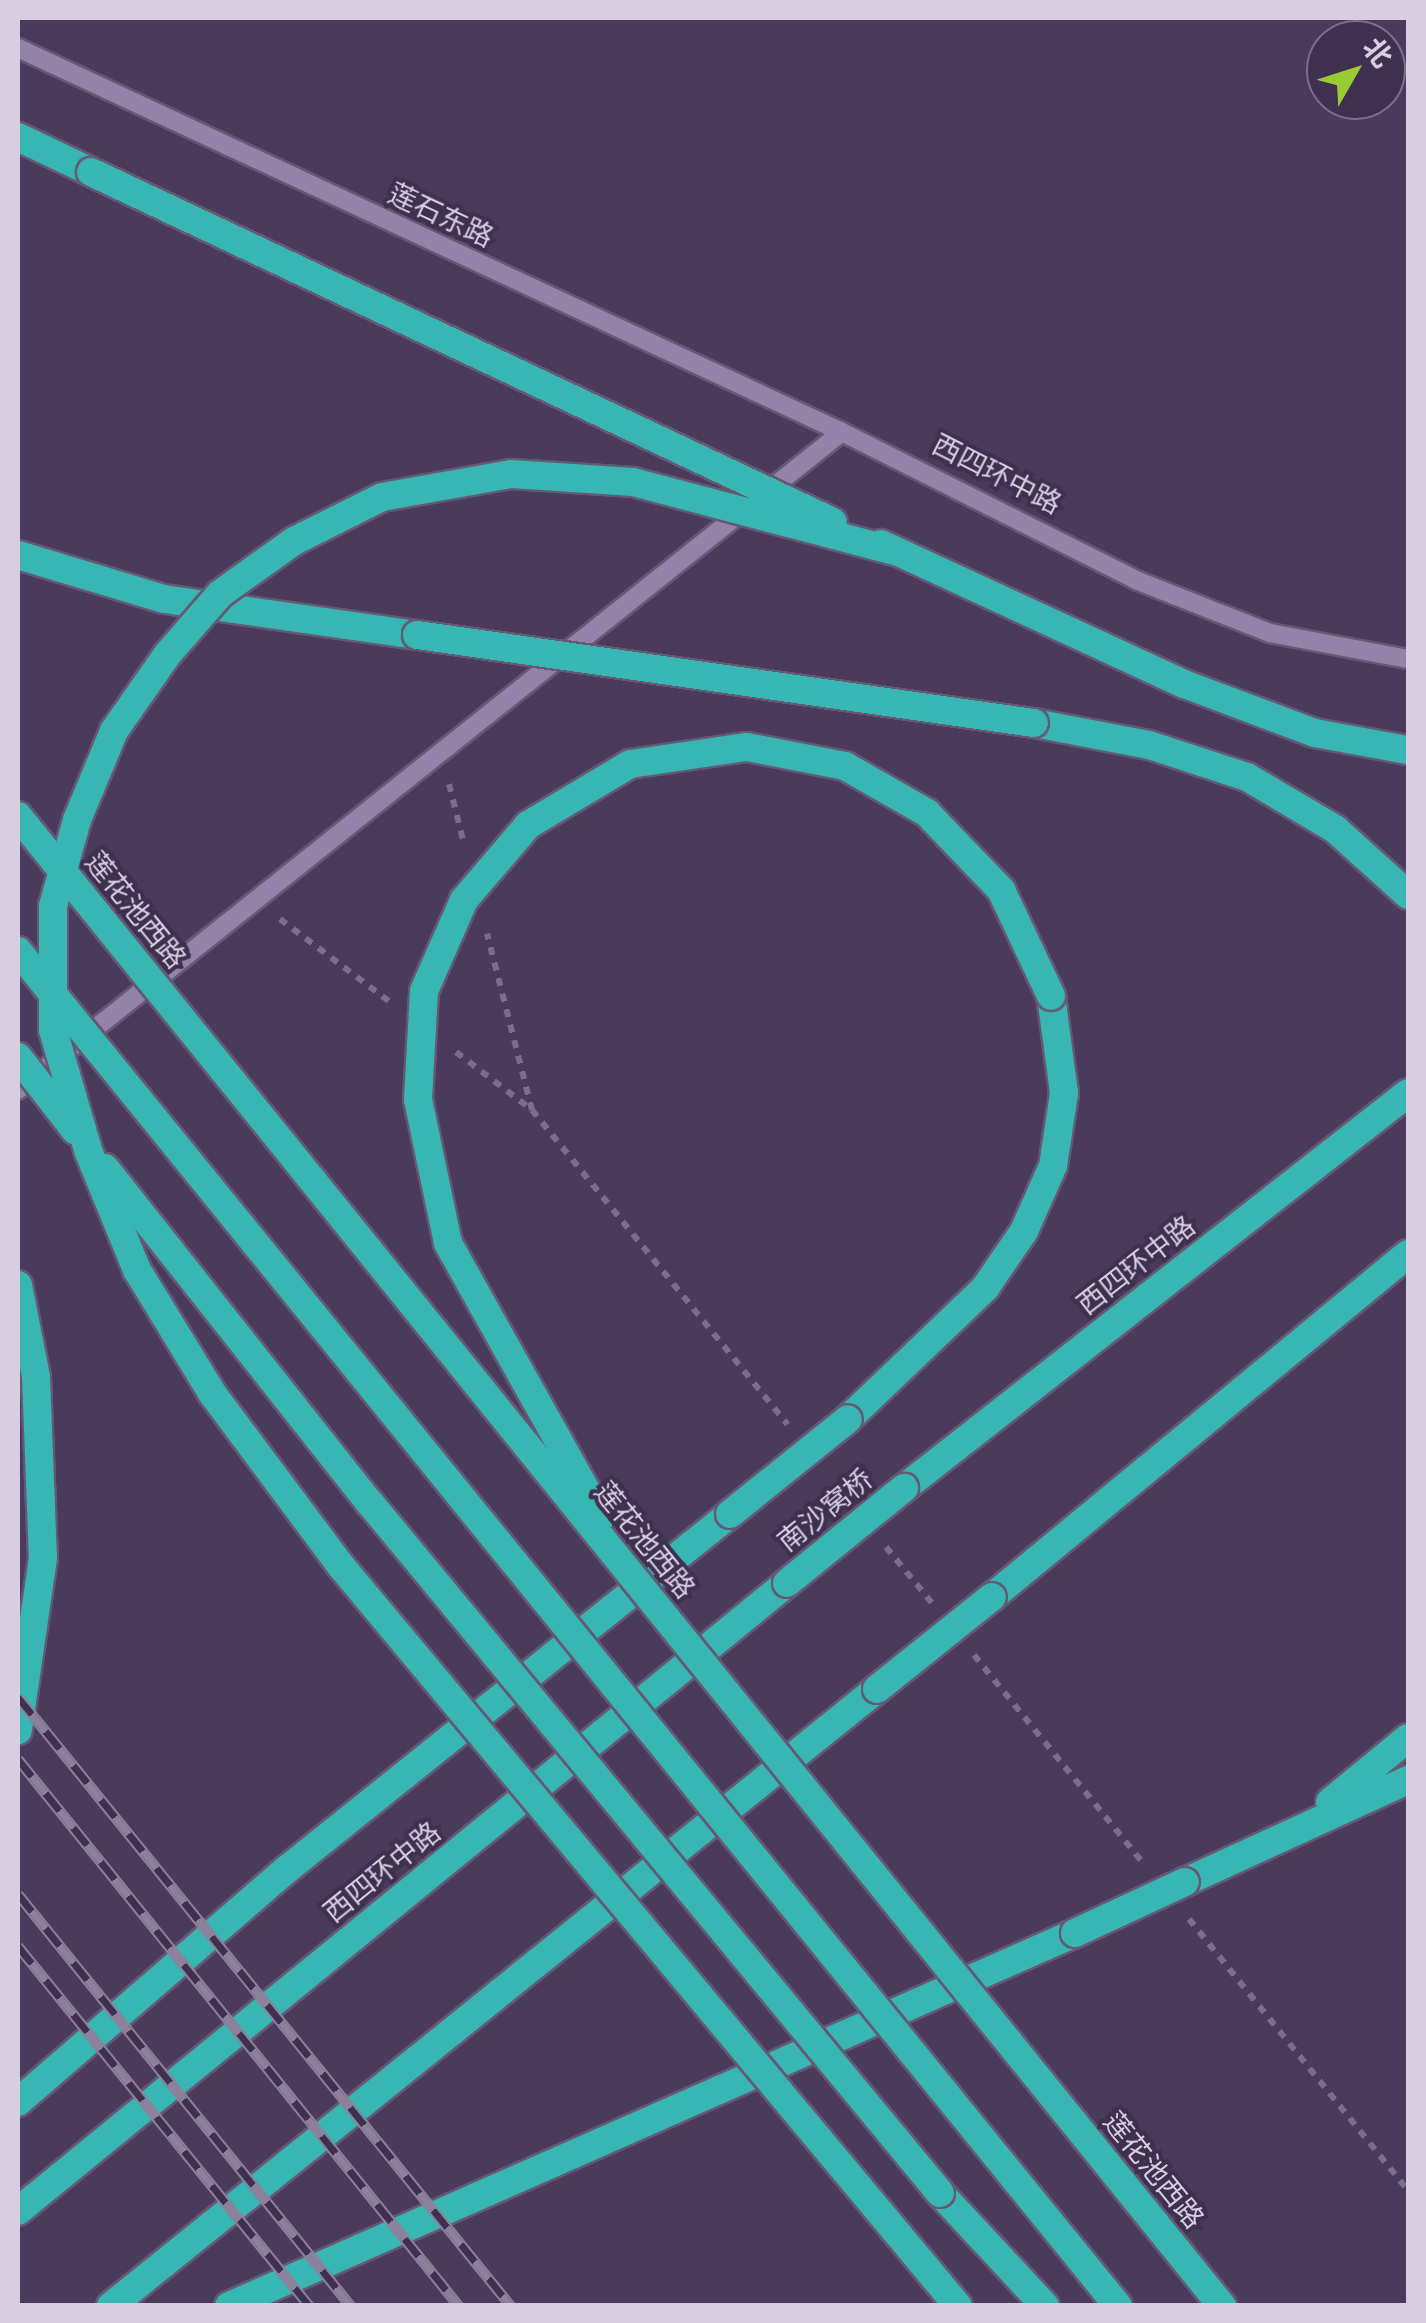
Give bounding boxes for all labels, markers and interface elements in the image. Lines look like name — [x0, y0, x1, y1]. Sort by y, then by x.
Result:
north arrow — [1306, 20, 1406, 120]
text: 北 — [1357, 31, 1399, 73]
street label: 莲石东路 — [383, 176, 499, 254]
street label: 西四环中路 — [927, 427, 1067, 521]
street label: 莲花池西路 — [79, 845, 193, 975]
street label: 西四环中路 — [1070, 1209, 1202, 1321]
street label: 南沙窝桥 — [771, 1462, 879, 1558]
street label: 莲花池西路 — [588, 1475, 702, 1605]
street label: 西四环中路 — [317, 1815, 447, 1929]
street label: 莲花池西路 — [1097, 2105, 1211, 2235]

